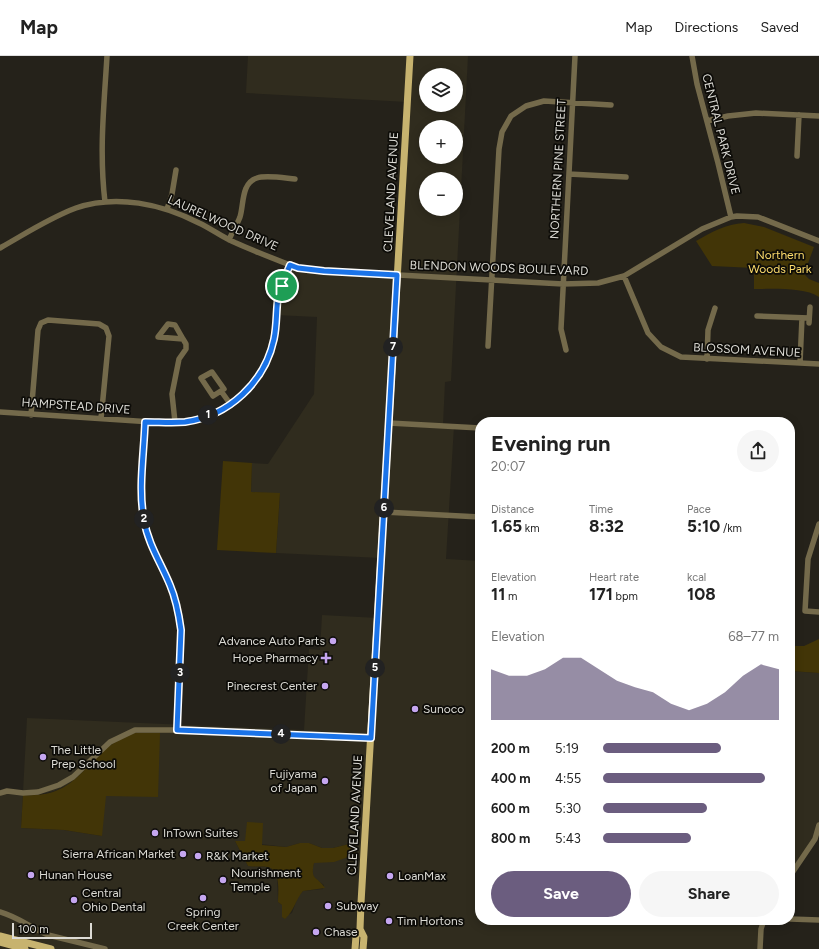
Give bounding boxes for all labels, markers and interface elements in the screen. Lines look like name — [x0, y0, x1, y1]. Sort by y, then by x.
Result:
text: Map — [20, 16, 58, 39]
text: Map — [625, 19, 653, 36]
text: Directions — [675, 19, 738, 36]
text: Saved — [760, 19, 799, 36]
map controls — [419, 68, 463, 216]
button: layers — [419, 68, 463, 112]
street label: CENTRAL PARK DRIVE — [699, 72, 743, 196]
street label: NORTHERN PINE STREET — [547, 98, 569, 240]
button: + — [419, 120, 463, 164]
street label: CLEVELAND AVENUE — [381, 132, 401, 252]
button: − — [419, 172, 463, 216]
street label: LAURELWOOD DRIVE — [166, 192, 280, 254]
park label: Northern Woods Park — [748, 248, 812, 276]
street label: BLENDON WOODS BOULEVARD — [409, 258, 589, 278]
pin — [265, 269, 299, 303]
icon: arrive — [271, 275, 293, 297]
pin: 7 — [383, 337, 403, 357]
text: 7 — [390, 340, 396, 353]
street label: BLOSSOM AVENUE — [693, 340, 801, 360]
street label: HAMPSTEAD DRIVE — [21, 395, 131, 417]
pin: 1 — [198, 405, 218, 425]
text: 1 — [206, 408, 210, 421]
text: Evening run — [491, 430, 611, 457]
button: share — [737, 430, 779, 472]
text: 20:07 — [491, 459, 525, 474]
pin: 6 — [374, 498, 394, 518]
text: 6 — [381, 501, 387, 514]
text: Distance — [491, 503, 534, 516]
text: Time — [589, 503, 613, 516]
text: Pace — [687, 503, 711, 516]
pin: 2 — [134, 509, 154, 529]
text: 2 — [141, 512, 147, 525]
text: 1.65 — [491, 516, 522, 536]
text: 8:32 — [589, 516, 624, 536]
text: 5:10 — [687, 516, 720, 536]
text: km — [522, 522, 540, 535]
text: /km — [720, 522, 742, 535]
text: Elevation — [491, 571, 536, 584]
text: Heart rate — [589, 571, 639, 584]
text: kcal — [687, 571, 706, 584]
text: 11 — [491, 584, 505, 604]
text: 171 — [589, 584, 613, 604]
text: 108 — [687, 584, 716, 604]
text: m — [505, 590, 517, 603]
text: bpm — [613, 590, 638, 603]
text: Elevation — [491, 629, 544, 644]
text: 68–77 m — [728, 629, 779, 644]
place label: Advance Auto Parts — [219, 634, 325, 648]
marker: Advance Auto Parts — [328, 636, 338, 646]
place label: Hope Pharmacy — [233, 651, 319, 665]
marker: Hope Pharmacy — [321, 653, 331, 663]
pin: 5 — [365, 658, 385, 678]
text: 5 — [372, 661, 378, 674]
pin: 3 — [170, 663, 190, 683]
text: 3 — [177, 666, 183, 679]
place label: Pinecrest Center — [227, 679, 317, 693]
marker: Pinecrest Center — [320, 681, 330, 691]
place label: Sunoco — [423, 702, 464, 716]
marker: Sunoco — [410, 704, 420, 714]
pin: 4 — [271, 724, 291, 744]
text: 4 — [278, 727, 284, 740]
text: 200 m — [491, 741, 530, 756]
text: 5:19 — [555, 741, 579, 756]
place label: The Little Prep School — [51, 743, 116, 771]
marker: The Little Prep School — [38, 752, 48, 762]
street label: CLEVELAND AVENUE — [345, 755, 365, 875]
place label: Fujiyama of Japan — [269, 767, 317, 795]
text: 400 m — [491, 771, 531, 786]
text: 4:55 — [555, 771, 581, 786]
marker: Fujiyama of Japan — [320, 776, 330, 786]
text: 600 m — [491, 801, 530, 816]
text: 5:30 — [555, 801, 581, 816]
place label: InTown Suites — [163, 826, 239, 840]
marker: InTown Suites — [150, 828, 160, 838]
text: 800 m — [491, 831, 530, 846]
text: 5:43 — [555, 831, 581, 846]
place label: Sierra African Market — [62, 847, 175, 861]
marker: Sierra African Market — [178, 849, 188, 859]
place label: R&K Market — [206, 849, 269, 863]
marker: R&K Market — [193, 851, 203, 861]
place label: Nourishment Temple — [231, 866, 302, 894]
place label: Hunan House — [39, 868, 112, 882]
place label: LoanMax — [398, 869, 446, 883]
marker: Hunan House — [26, 870, 36, 880]
marker: LoanMax — [385, 871, 395, 881]
button: Save — [491, 871, 631, 917]
button: Share — [639, 871, 779, 917]
marker: Nourishment Temple — [218, 875, 228, 885]
place label: Central Ohio Dental — [82, 886, 146, 914]
marker: Spring Creek Center — [198, 893, 208, 903]
marker: Central Ohio Dental — [69, 895, 79, 905]
place label: Subway — [336, 899, 379, 913]
marker: Subway — [323, 901, 333, 911]
place label: Spring Creek Center — [167, 905, 239, 933]
place label: Tim Hortons — [397, 914, 464, 928]
marker: Tim Hortons — [384, 916, 394, 926]
scale bar — [12, 921, 92, 940]
text: 100 m — [18, 923, 49, 936]
place label: Chase — [324, 925, 358, 939]
marker: Chase — [311, 927, 321, 937]

